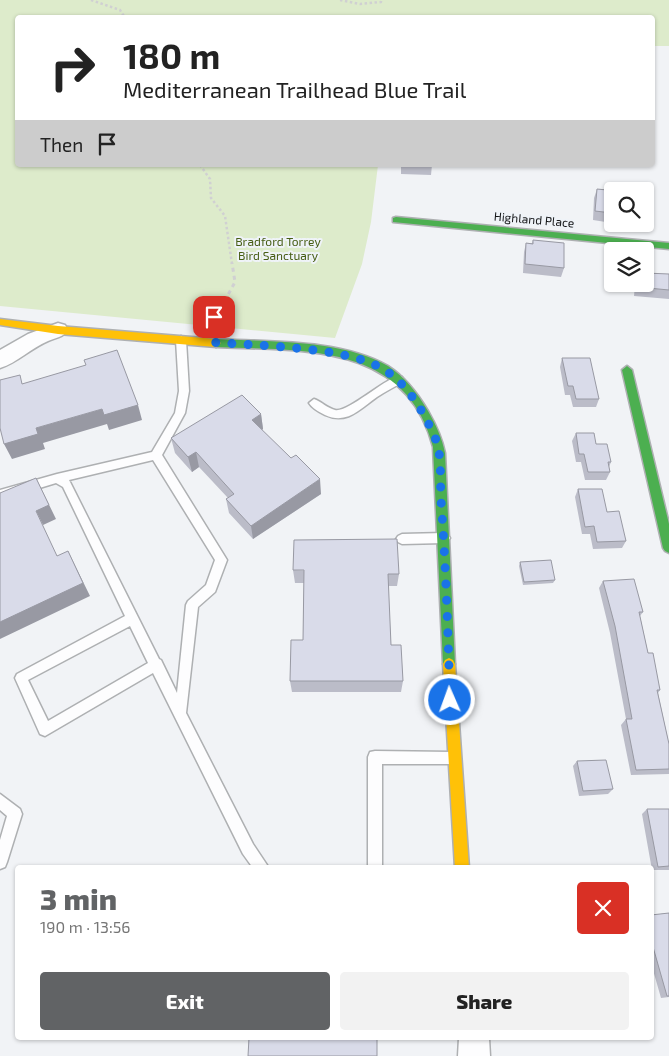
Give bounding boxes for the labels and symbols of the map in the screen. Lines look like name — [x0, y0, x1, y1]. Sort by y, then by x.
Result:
street label: Highland Place — [493, 209, 575, 229]
park label: Bradford Torrey Bird Sanctuary — [235, 234, 321, 262]
pin — [193, 296, 235, 338]
position arrow — [423, 673, 475, 725]

